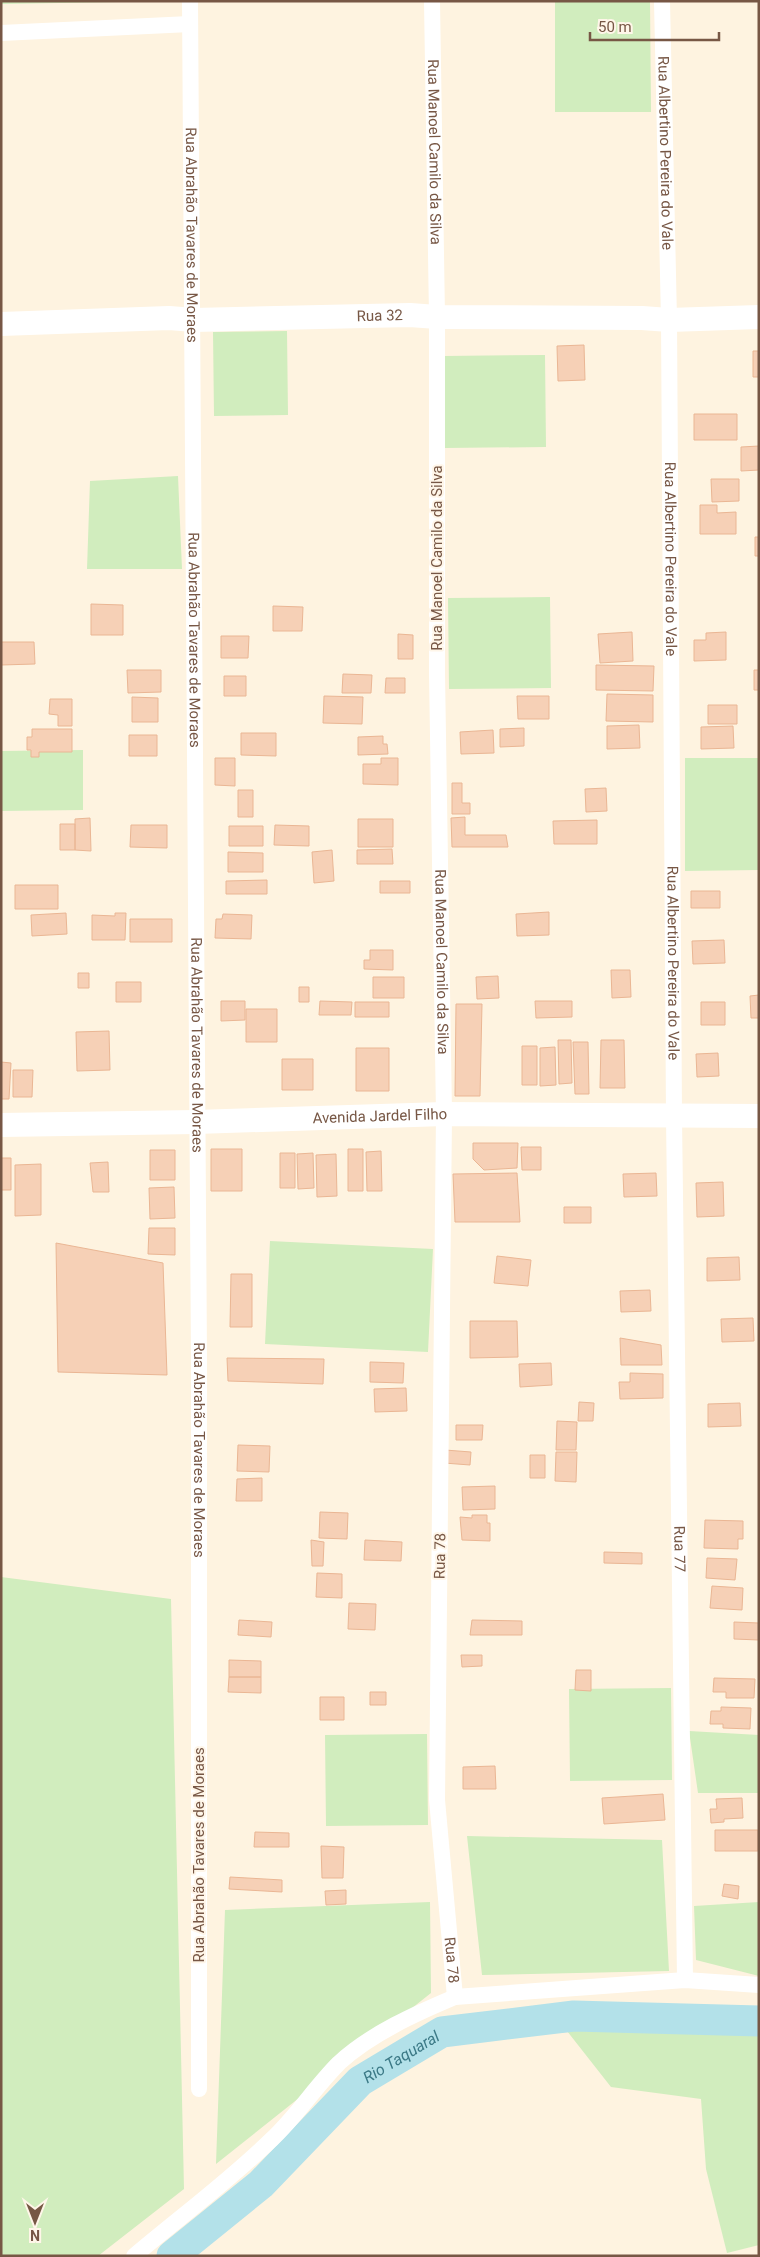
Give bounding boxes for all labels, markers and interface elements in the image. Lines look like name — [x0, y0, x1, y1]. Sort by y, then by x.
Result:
scale bar — [590, 10, 719, 42]
text: 50 m — [598, 18, 632, 36]
street label: Rua Albertino Pereira do Vale — [654, 56, 676, 250]
street label: Rua Manoel Camilo da Silva — [424, 59, 445, 245]
street label: Rua Abrahão Tavares de Moraes — [182, 127, 201, 343]
street label: Rua 32 — [356, 306, 403, 325]
street label: Rua Albertino Pereira do Vale — [661, 462, 680, 656]
street label: Rua Manoel Camilo da Silva — [428, 465, 446, 651]
street label: Rua Abrahão Tavares de Moraes — [185, 532, 204, 748]
street label: Rua Albertino Pereira do Vale — [663, 866, 683, 1060]
street label: Rua Manoel Camilo da Silva — [431, 869, 452, 1055]
street label: Rua Abrahão Tavares de Moraes — [187, 937, 207, 1153]
street label: Avenida Jardel Filho — [312, 1105, 447, 1127]
street label: Rua Abrahão Tavares de Moraes — [190, 1342, 208, 1558]
street label: Rua 77 — [670, 1526, 689, 1572]
street label: Rua 78 — [431, 1533, 449, 1579]
street label: Rua Abrahão Tavares de Moraes — [190, 1747, 208, 1963]
street label: Rua 78 — [441, 1936, 463, 1984]
water label: Rio Taquaral — [360, 2027, 443, 2087]
north arrow — [10, 2197, 60, 2247]
text: N — [30, 2227, 40, 2243]

